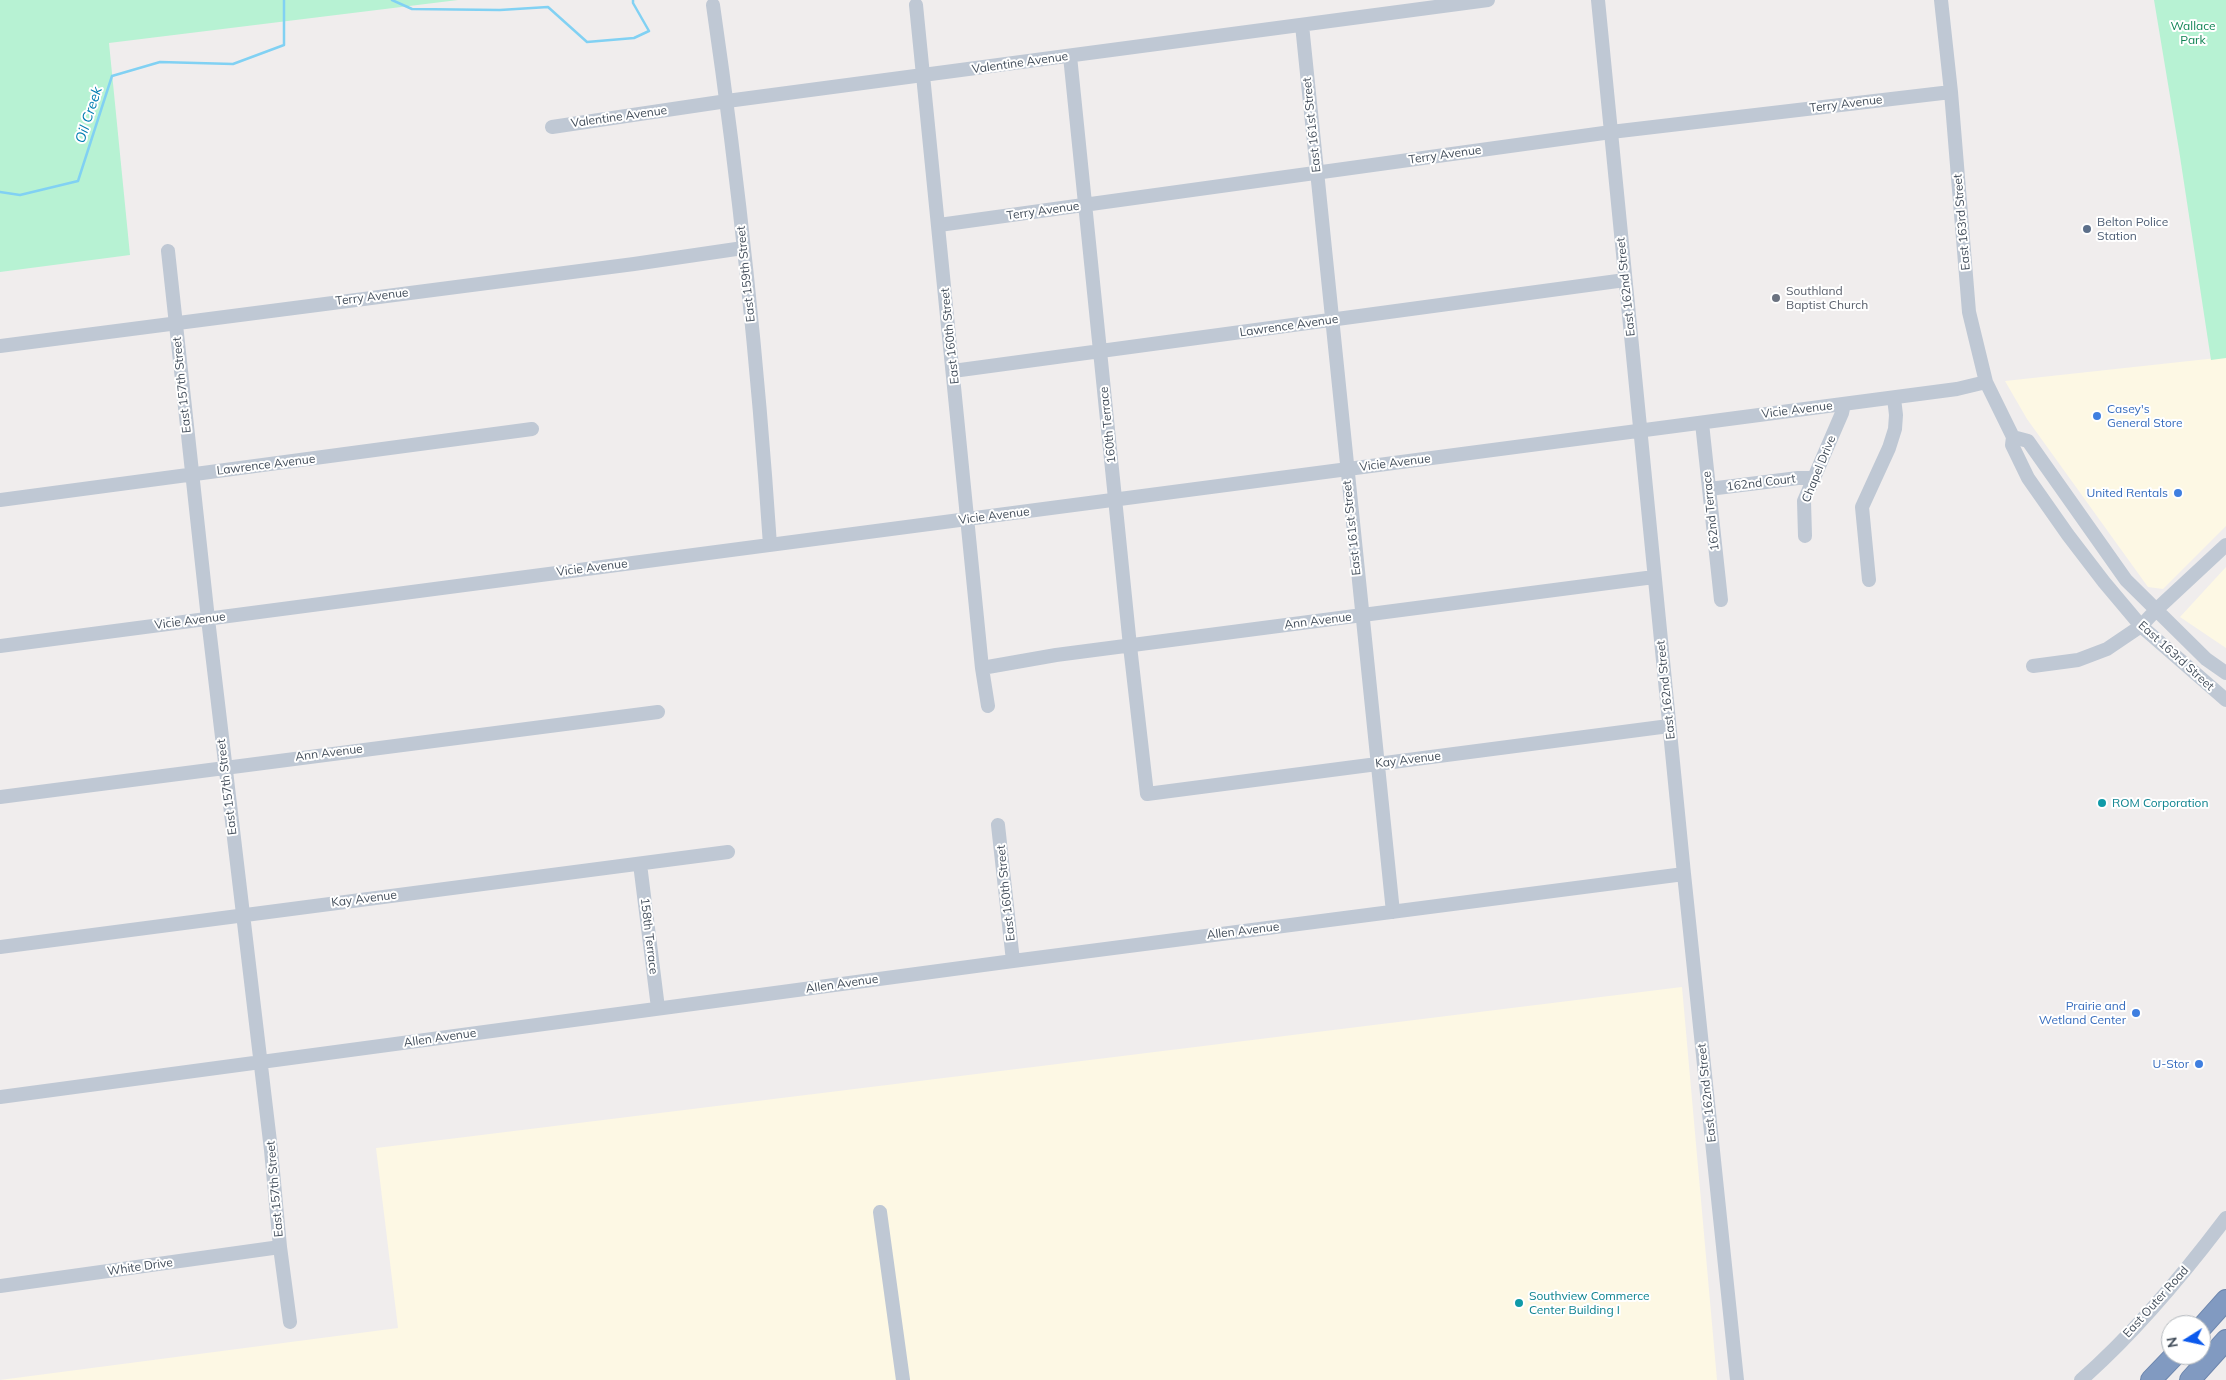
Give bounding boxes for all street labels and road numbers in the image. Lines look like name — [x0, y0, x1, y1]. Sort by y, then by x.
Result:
street label: Valentine Avenue — [971, 49, 1069, 77]
street label: East 161st Street — [1300, 77, 1324, 173]
street label: Terry Avenue — [1809, 92, 1883, 116]
street label: Valentine Avenue — [570, 103, 668, 131]
street label: Terry Avenue — [1408, 143, 1482, 167]
street label: East 163rd Street — [1951, 173, 1973, 271]
street label: Terry Avenue — [1006, 199, 1080, 223]
street label: East 159th Street — [734, 225, 758, 323]
street label: East 162nd Street — [1614, 237, 1638, 337]
street label: Terry Avenue — [335, 285, 409, 309]
street label: East 160th Street — [938, 287, 962, 385]
street label: Lawrence Avenue — [1239, 312, 1339, 340]
street label: East 157th Street — [170, 336, 194, 434]
street label: 160th Terrace — [1097, 386, 1119, 464]
street label: Vicie Avenue — [1761, 398, 1833, 422]
street label: Chapel Drive — [1799, 433, 1839, 505]
street label: Vicie Avenue — [1359, 451, 1431, 475]
street label: Lawrence Avenue — [216, 452, 316, 478]
street label: 162nd Terrace — [1700, 470, 1722, 552]
street label: 162nd Court — [1726, 472, 1796, 494]
street label: East 161st Street — [1340, 480, 1364, 576]
street label: Vicie Avenue — [958, 504, 1030, 528]
street label: Vicie Avenue — [556, 556, 628, 580]
street label: Vicie Avenue — [154, 609, 226, 633]
street label: Ann Avenue — [1283, 610, 1353, 632]
street label: East 163rd Street — [2135, 618, 2217, 694]
street label: East 162nd Street — [1654, 640, 1678, 740]
street label: East 157th Street — [214, 738, 240, 836]
street label: Ann Avenue — [294, 742, 364, 764]
street label: Kay Avenue — [1374, 749, 1442, 771]
street label: East 160th Street — [994, 844, 1018, 942]
street label: Kay Avenue — [330, 888, 398, 910]
street label: 158th Terrace — [637, 897, 661, 975]
street label: Allen Avenue — [1206, 919, 1280, 943]
street label: Allen Avenue — [805, 972, 879, 996]
street label: Allen Avenue — [403, 1026, 477, 1050]
street label: East 162nd Street — [1695, 1043, 1719, 1143]
street label: East 157th Street — [264, 1140, 286, 1238]
street label: White Drive — [106, 1255, 174, 1279]
street label: East Outer Road — [2120, 1263, 2192, 1341]

